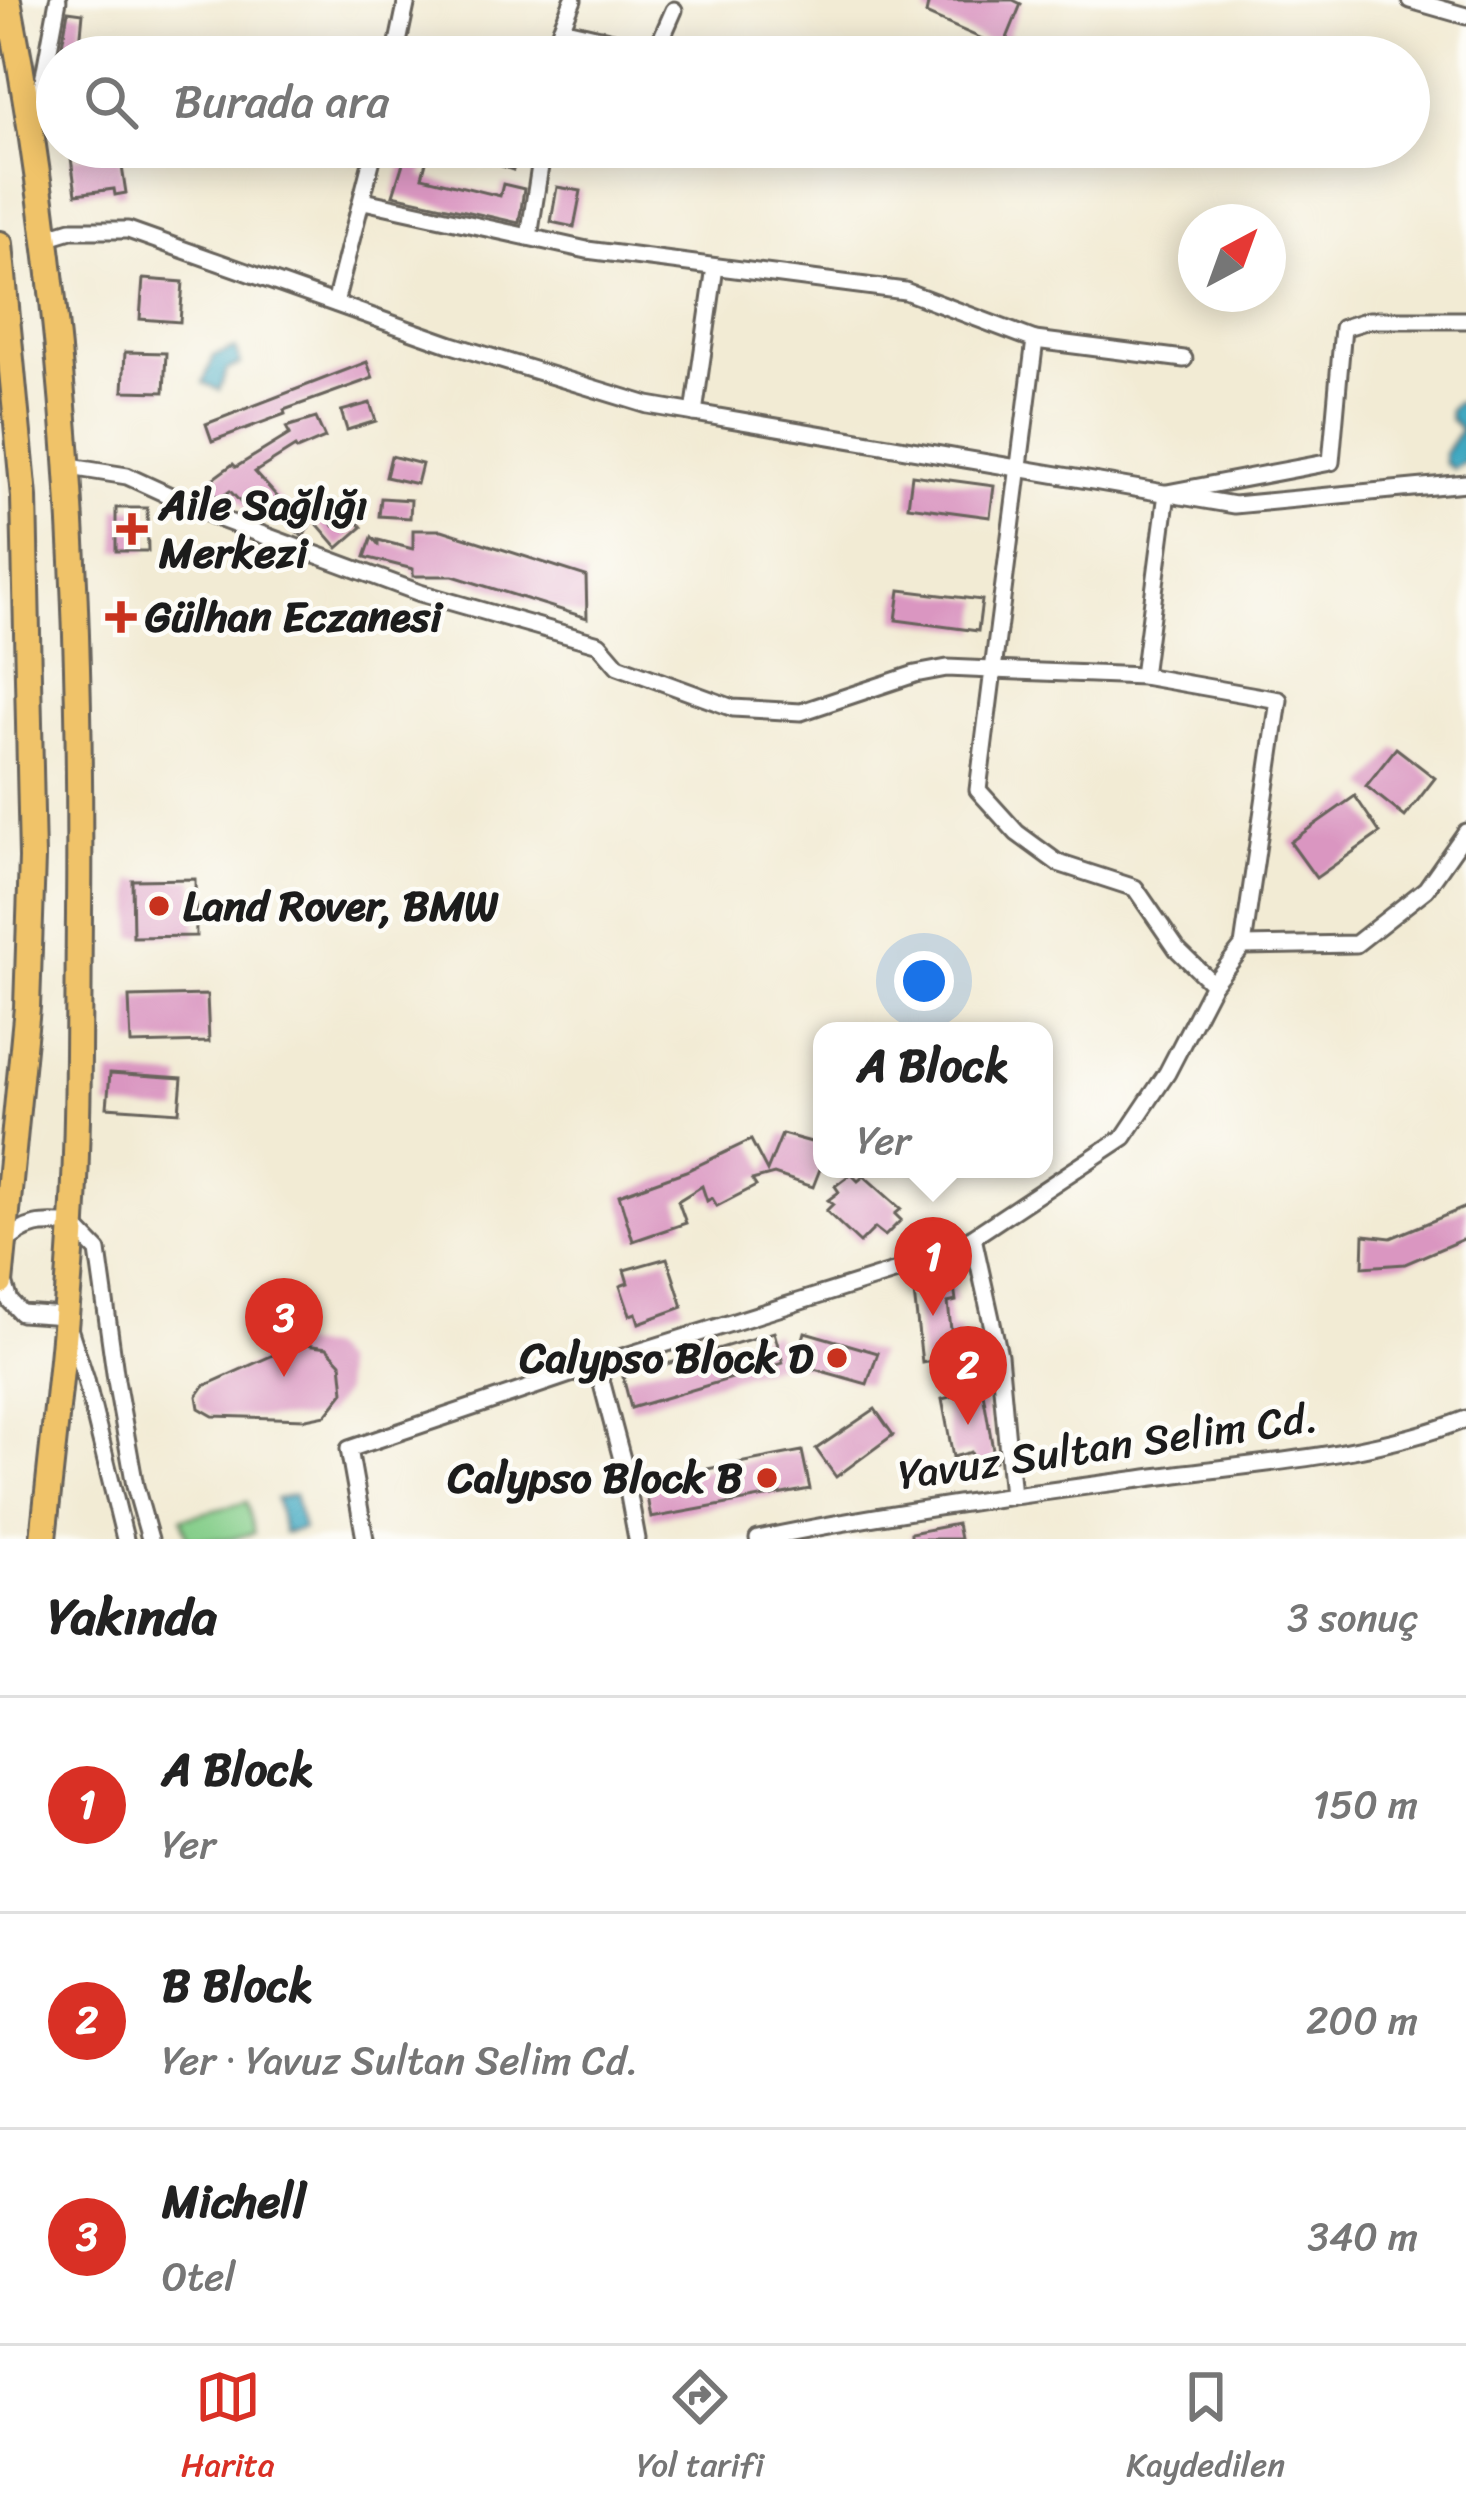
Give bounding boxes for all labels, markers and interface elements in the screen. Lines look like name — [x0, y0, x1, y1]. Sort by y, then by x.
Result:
search box — [36, 36, 1430, 168]
text: Burada ara — [174, 62, 389, 142]
icon: search — [78, 69, 144, 135]
north arrow — [1178, 204, 1286, 312]
place label: Aile Sağlığı Merkezi — [157, 468, 368, 590]
marker: Aile Sağlığı Merkezi — [116, 513, 148, 545]
place label: Gülhan Eczanesi — [145, 580, 444, 654]
marker: Gülhan Eczanesi — [108, 604, 134, 630]
place label: Land Rover, BMW — [183, 869, 499, 943]
marker: Land Rover, BMW — [146, 893, 172, 919]
your location — [894, 951, 954, 1011]
popup — [813, 1022, 1053, 1178]
text: A Block — [857, 1026, 1009, 1106]
text: Yer — [857, 1106, 911, 1175]
pin: 1 — [894, 1217, 972, 1316]
pin: 3 — [245, 1278, 323, 1377]
place label: Calypso Block D — [519, 1321, 814, 1395]
pin: 2 — [929, 1326, 1007, 1425]
marker: Calypso Block D — [824, 1345, 850, 1371]
street label: Yavuz Sultan Selim Cd. — [894, 1380, 1322, 1512]
place label: Calypso Block B — [447, 1441, 743, 1515]
marker: Calypso Block B — [754, 1465, 780, 1491]
text: Yakında — [48, 1572, 217, 1662]
text: 3 sonuç — [1287, 1583, 1418, 1652]
text: A Block — [162, 1730, 314, 1810]
text: 1 — [79, 1770, 95, 1839]
text: 150 m — [1313, 1770, 1418, 1839]
text: Yer — [162, 1810, 215, 1879]
text: B Block — [162, 1946, 313, 2026]
text: 2 — [76, 1986, 98, 2055]
text: 200 m — [1306, 1986, 1418, 2055]
text: Yer · Yavuz Sultan Selim Cd. — [162, 2026, 638, 2095]
text: Michell — [162, 2162, 306, 2242]
text: 3 — [76, 2202, 98, 2271]
text: 340 m — [1307, 2202, 1418, 2271]
text: Otel — [162, 2242, 235, 2311]
tab: Harita — [181, 2364, 275, 2494]
tab: Yol tarifi — [637, 2364, 764, 2494]
tab: Kaydedilen — [1126, 2364, 1285, 2494]

